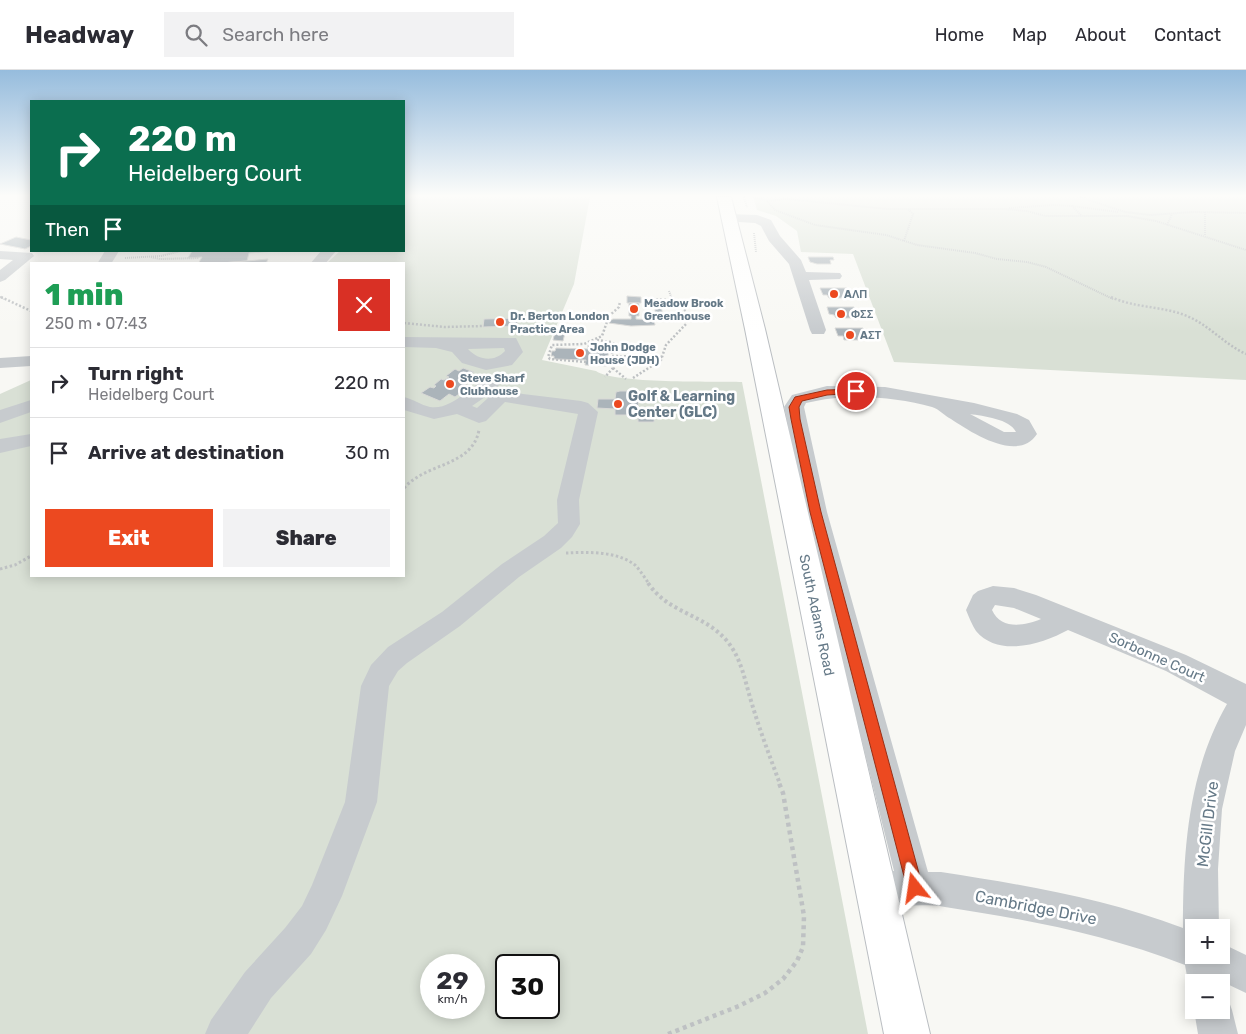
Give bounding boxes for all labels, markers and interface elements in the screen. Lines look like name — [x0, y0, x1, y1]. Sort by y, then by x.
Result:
search box — [164, 12, 514, 57]
text: Headway — [25, 21, 134, 49]
icon: search — [182, 21, 210, 49]
text: Search here — [222, 23, 329, 46]
text: Home — [935, 24, 984, 46]
text: Map — [1012, 24, 1047, 46]
text: About — [1075, 24, 1126, 46]
text: Contact — [1154, 24, 1221, 46]
text: 220 m — [128, 118, 237, 160]
icon: right — [45, 120, 110, 185]
text: Heidelberg Court — [128, 160, 302, 187]
icon: arrive — [99, 215, 127, 243]
text: Then — [45, 218, 89, 241]
text: 1 min — [45, 277, 123, 313]
button: close — [338, 279, 390, 331]
marker: AΛΠ — [828, 288, 840, 300]
place label: AΛΠ — [844, 288, 867, 301]
place label: Meadow Brook Greenhouse — [644, 297, 724, 323]
marker: Meadow Brook Greenhouse — [628, 303, 640, 315]
marker: ΦΣΣ — [835, 308, 847, 320]
place label: ΦΣΣ — [851, 308, 874, 321]
place label: Dr. Berton London Practice Area — [510, 310, 609, 336]
text: 250 m · 07:43 — [45, 314, 147, 333]
marker: Dr. Berton London Practice Area — [494, 316, 506, 328]
marker: AΣΤ — [844, 329, 856, 341]
place label: AΣΤ — [860, 329, 881, 342]
place label: John Dodge House (JDH) — [590, 341, 659, 367]
marker: John Dodge House (JDH) — [574, 347, 586, 359]
text: Turn right — [88, 362, 183, 385]
icon: right — [45, 369, 73, 397]
pin — [835, 370, 877, 412]
text: 220 m — [334, 371, 390, 394]
place label: Steve Sharf Clubhouse — [460, 372, 525, 398]
icon: arrive — [842, 377, 870, 405]
marker: Steve Sharf Clubhouse — [444, 378, 456, 390]
text: Heidelberg Court — [88, 385, 214, 404]
place label: Golf & Learning Center (GLC) — [628, 388, 735, 421]
marker: Golf & Learning Center (GLC) — [612, 398, 624, 410]
icon: arrive — [45, 439, 73, 467]
text: Arrive at destination — [88, 441, 284, 464]
text: 30 m — [345, 441, 390, 464]
button: Exit — [45, 509, 213, 567]
button: Share — [223, 509, 390, 567]
street label: South Adams Road — [795, 553, 838, 677]
street label: Sorbonne Court — [1106, 629, 1208, 686]
street label: McGill Drive — [1193, 780, 1222, 868]
position arrow — [888, 861, 940, 913]
street label: Cambridge Drive — [973, 886, 1098, 929]
map controls — [1185, 919, 1230, 1019]
button: + — [1185, 919, 1230, 964]
speed limit sign: 30 — [495, 954, 560, 1019]
text: 29 — [436, 966, 469, 995]
button: − — [1185, 974, 1230, 1019]
text: km/h — [438, 992, 467, 1006]

